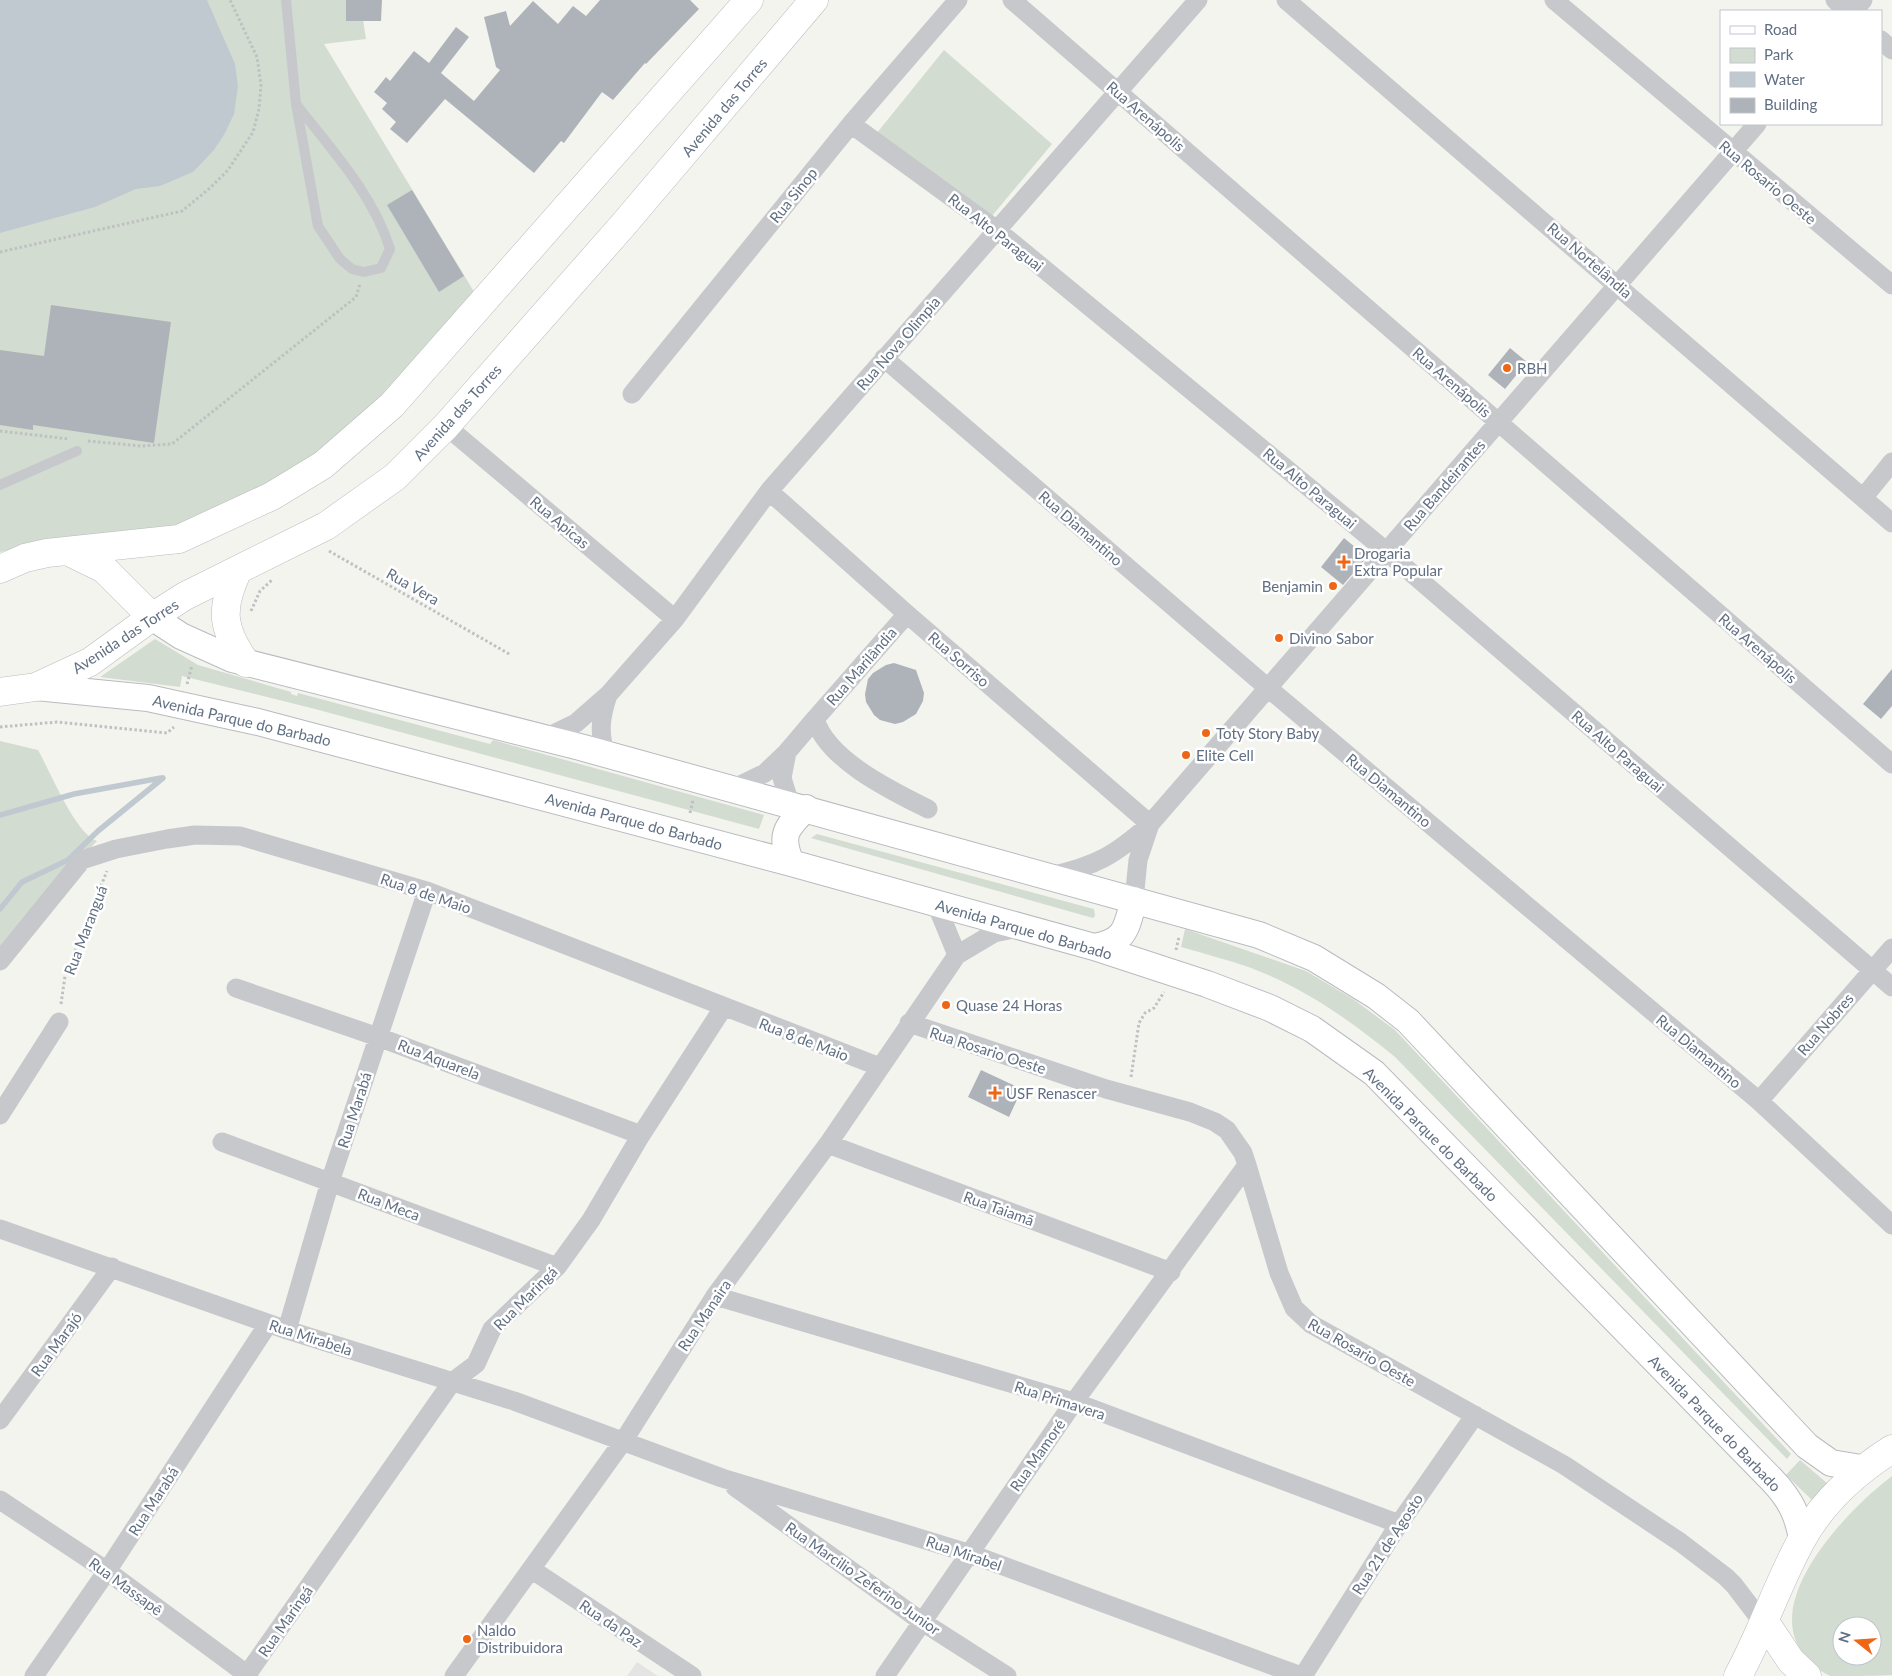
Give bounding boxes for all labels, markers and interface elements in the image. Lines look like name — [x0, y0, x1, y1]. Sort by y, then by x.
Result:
legend — [1720, 10, 1882, 125]
text: Road — [1764, 20, 1797, 38]
text: Park — [1764, 45, 1794, 63]
street label: Avenida das Torres — [678, 54, 770, 160]
text: Water — [1764, 70, 1805, 88]
street label: Rua Arenápolis — [1103, 77, 1189, 155]
text: Building — [1764, 95, 1817, 113]
street label: Rua Rosario Oeste — [1716, 136, 1820, 228]
street label: Rua Sinop — [765, 164, 821, 226]
street label: Rua Alto Paraguai — [945, 189, 1047, 275]
street label: Rua Nortelândia — [1544, 218, 1636, 302]
street label: Rua Nova Olimpia — [853, 293, 943, 393]
street label: Rua Arenápolis — [1409, 343, 1495, 421]
place label: RBH — [1517, 359, 1548, 377]
street label: Avenida das Torres — [409, 360, 505, 464]
marker: RBH — [1501, 362, 1513, 374]
street label: Rua Bandeirantes — [1400, 436, 1488, 534]
street label: Rua Alto Paraguai — [1260, 444, 1360, 532]
street label: Rua Diamantino — [1035, 487, 1127, 569]
street label: Rua Apicas — [527, 492, 593, 552]
place label: Drogaria Extra Popular — [1354, 544, 1443, 579]
marker: Drogaria Extra Popular — [1338, 556, 1350, 568]
street label: Rua Vera — [383, 564, 443, 608]
place label: Benjamin — [1262, 577, 1323, 595]
marker: Benjamin — [1327, 580, 1339, 592]
street label: Avenida das Torres — [69, 595, 181, 677]
street label: Rua Arenápolis — [1715, 609, 1801, 687]
street label: Rua Marilândia — [822, 623, 900, 709]
street label: Rua Sorriso — [925, 628, 993, 690]
place label: Divino Sabor — [1289, 629, 1374, 647]
marker: Divino Sabor — [1273, 632, 1285, 644]
street label: Avenida Parque do Barbado — [151, 691, 333, 749]
street label: Rua Alto Paraguai — [1568, 706, 1668, 796]
place label: Toty Story Baby — [1216, 724, 1320, 742]
marker: Toty Story Baby — [1200, 727, 1212, 739]
place label: Elite Cell — [1196, 746, 1254, 764]
marker: Elite Cell — [1180, 749, 1192, 761]
street label: Rua Diamantino — [1343, 749, 1435, 831]
street label: Avenida Parque do Barbado — [543, 789, 725, 853]
street label: Rua 8 de Maio — [378, 869, 474, 917]
street label: Rua Maranguá — [60, 883, 110, 977]
street label: Avenida Parque do Barbado — [934, 895, 1114, 963]
street label: Rua Nobres — [1793, 989, 1857, 1059]
place label: Quase 24 Horas — [956, 996, 1062, 1014]
marker: Quase 24 Horas — [940, 999, 952, 1011]
street label: Rua Diamantino — [1653, 1010, 1745, 1092]
street label: Rua 8 de Maio — [757, 1014, 851, 1064]
street label: Rua Rosario Oeste — [928, 1023, 1048, 1077]
street label: Rua Aquarela — [395, 1035, 483, 1083]
street label: Avenida Parque do Barbado — [1360, 1063, 1502, 1205]
street label: Rua Marabá — [333, 1070, 375, 1150]
place label: USF Renascer — [1006, 1084, 1097, 1102]
marker: USF Renascer — [988, 1086, 1002, 1100]
street label: Rua Meca — [355, 1184, 423, 1224]
street label: Rua Taiamã — [961, 1187, 1037, 1229]
street label: Rua Maringá — [489, 1262, 561, 1334]
street label: Rua Manaira — [674, 1276, 734, 1354]
street label: Rua Marajó — [27, 1308, 85, 1380]
street label: Rua Rosario Oeste — [1305, 1314, 1419, 1390]
street label: Rua Mirabela — [267, 1315, 355, 1359]
street label: Avenida Parque do Barbado — [1645, 1351, 1785, 1495]
street label: Rua Primavera — [1012, 1377, 1108, 1423]
street label: Rua Mamoré — [1006, 1415, 1068, 1494]
street label: Rua Marabá — [124, 1463, 182, 1539]
street label: Rua 21 de Agosto — [1348, 1490, 1426, 1598]
street label: Rua Marcilio Zeferino Junior — [782, 1518, 944, 1639]
street label: Rua Mirabel — [924, 1532, 1004, 1574]
street label: Rua Massapê — [86, 1553, 166, 1619]
street label: Rua Maringá — [254, 1582, 316, 1660]
street label: Rua da Paz — [576, 1596, 646, 1651]
north arrow — [1832, 1616, 1882, 1666]
place label: Naldo Distribuidora — [477, 1621, 563, 1656]
text: N — [1834, 1629, 1854, 1645]
marker: Naldo Distribuidora — [461, 1633, 473, 1645]

